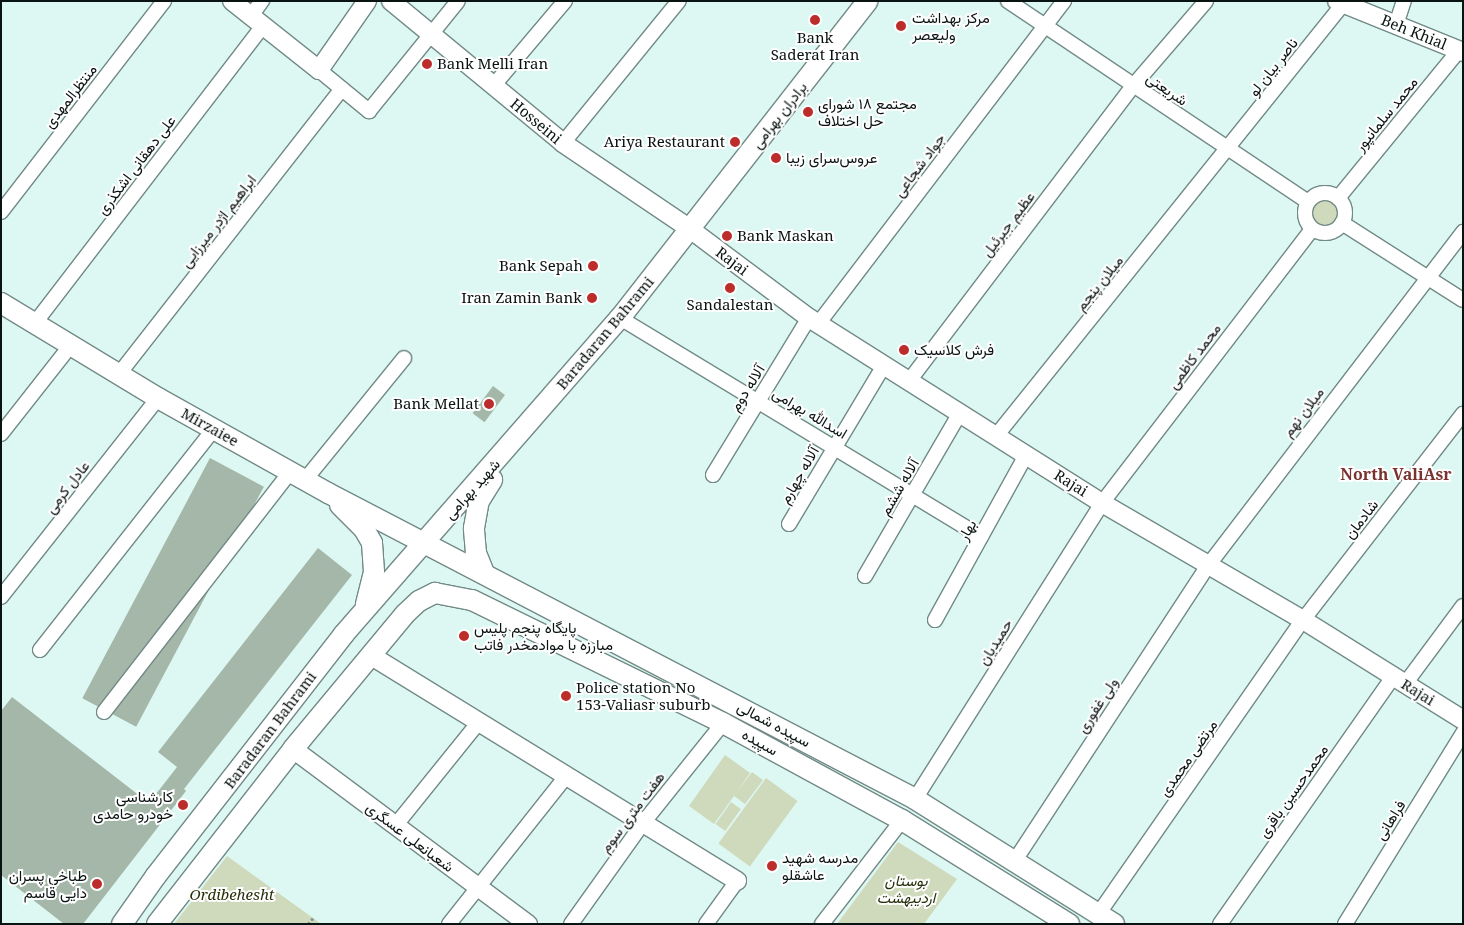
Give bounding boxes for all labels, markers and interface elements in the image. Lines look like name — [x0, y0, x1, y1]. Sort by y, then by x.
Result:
place label: مرکز بهداشت ولیعصر — [912, 8, 990, 43]
street label: Beh Khial — [1379, 11, 1449, 53]
marker: Bank Saderat Iran — [809, 14, 821, 26]
marker: مرکز بهداشت ولیعصر — [894, 19, 908, 33]
place label: Bank Saderat Iran — [771, 28, 859, 63]
street label: ناصر بیان لو — [1245, 34, 1301, 100]
place label: Bank Melli Iran — [437, 55, 548, 73]
marker: Bank Melli Iran — [421, 58, 433, 70]
street label: منتظرالمهدی — [40, 61, 100, 131]
street label: شریعتی — [1143, 69, 1191, 109]
street label: محمد سلمانپور — [1351, 73, 1421, 155]
street label: برادران بهرامی — [747, 78, 811, 152]
street label: Hosseini — [507, 94, 565, 148]
place label: مجتمع ۱۸ شورای حل اختلاف — [818, 94, 917, 129]
marker: مجتمع ۱۸ شورای حل اختلاف — [802, 106, 814, 118]
street label: علی دهقانی اشکذری — [93, 112, 179, 218]
street label: جواد شجاعی — [889, 130, 949, 200]
place label: Ariya Restaurant — [604, 133, 725, 151]
marker: Ariya Restaurant — [729, 136, 741, 148]
place label: عروس‌سرای زیبا — [786, 149, 877, 167]
marker: عروس‌سرای زیبا — [770, 152, 782, 164]
street label: ابراهیم اژدر میرزایی — [176, 171, 260, 271]
street label: عظیم جبرئیل — [978, 188, 1038, 260]
place label: Bank Maskan — [737, 227, 834, 245]
marker: Bank Maskan — [721, 230, 733, 242]
street label: Rajai — [712, 243, 752, 279]
street label: میلان پنجم — [1071, 252, 1127, 314]
place label: Bank Sepah — [499, 257, 583, 275]
marker: Bank Sepah — [587, 260, 599, 272]
street label: Baradaran Bahrami — [553, 273, 657, 393]
marker: Sandalestan — [724, 282, 736, 294]
place label: Iran Zamin Bank — [461, 289, 582, 307]
marker: Iran Zamin Bank — [586, 292, 598, 304]
place label: Sandalestan — [687, 296, 773, 314]
street label: محمد کاظمی — [1163, 320, 1225, 392]
place label: فرش کلاسیک — [914, 341, 994, 359]
marker: فرش کلاسیک — [898, 344, 910, 356]
street label: آلاله دوم — [726, 361, 768, 415]
street label: اسدالله بهرامی — [769, 384, 851, 442]
street label: میلان نهم — [1278, 384, 1328, 440]
place label: Bank Mellat — [393, 395, 479, 413]
marker: Bank Mellat — [483, 398, 495, 410]
street label: Mirzaiee — [178, 404, 242, 450]
street label: آلاله چهارم — [775, 443, 823, 507]
street label: شهید بهرامی — [440, 455, 504, 523]
street label: آلاله ششم — [875, 455, 923, 519]
street label: عادل کرمی — [41, 457, 93, 517]
district label: North ValiAsr — [1340, 464, 1452, 484]
street label: Rajai — [1051, 466, 1091, 500]
street label: شادمان — [1340, 496, 1382, 542]
street label: بهار — [954, 516, 980, 544]
street label: حمیدیان — [974, 616, 1016, 668]
place label: پایگاه پنجم پلیس مبارزه با موادمخدر فاتب — [474, 618, 613, 653]
marker: پایگاه پنجم پلیس مبارزه با موادمخدر فاتب — [458, 630, 470, 642]
street label: Baradaran Bahrami — [220, 668, 320, 792]
street label: ولی غفوری — [1072, 674, 1122, 736]
street label: Rajai — [1398, 675, 1438, 709]
place label: Police station No 153-Valiasr suburb — [576, 678, 710, 713]
marker: Police station No 153-Valiasr suburb — [560, 690, 572, 702]
street label: سپیده شمالی — [734, 697, 814, 751]
street label: مرتضی محمدی — [1155, 716, 1221, 800]
street label: سپیده — [739, 725, 781, 759]
street label: محمدحسین باقری — [1254, 741, 1332, 841]
street label: هفت متری سوم — [596, 768, 668, 856]
place label: کارشناسی خودرو حامدی — [93, 787, 173, 822]
street label: فراهانی — [1371, 797, 1409, 843]
street label: شعبانعلی عسگری — [363, 798, 457, 876]
marker: کارشناسی خودرو حامدی — [177, 799, 189, 811]
place label: مدرسه شهید عاشقلو — [782, 848, 858, 883]
marker: مدرسه شهید عاشقلو — [766, 860, 778, 872]
place label: طباخی پسران دایی قاسم — [9, 866, 87, 901]
park label: بوستان اردیبهشت — [877, 871, 935, 906]
marker: طباخی پسران دایی قاسم — [91, 878, 103, 890]
park label: Ordibehesht — [190, 886, 274, 904]

